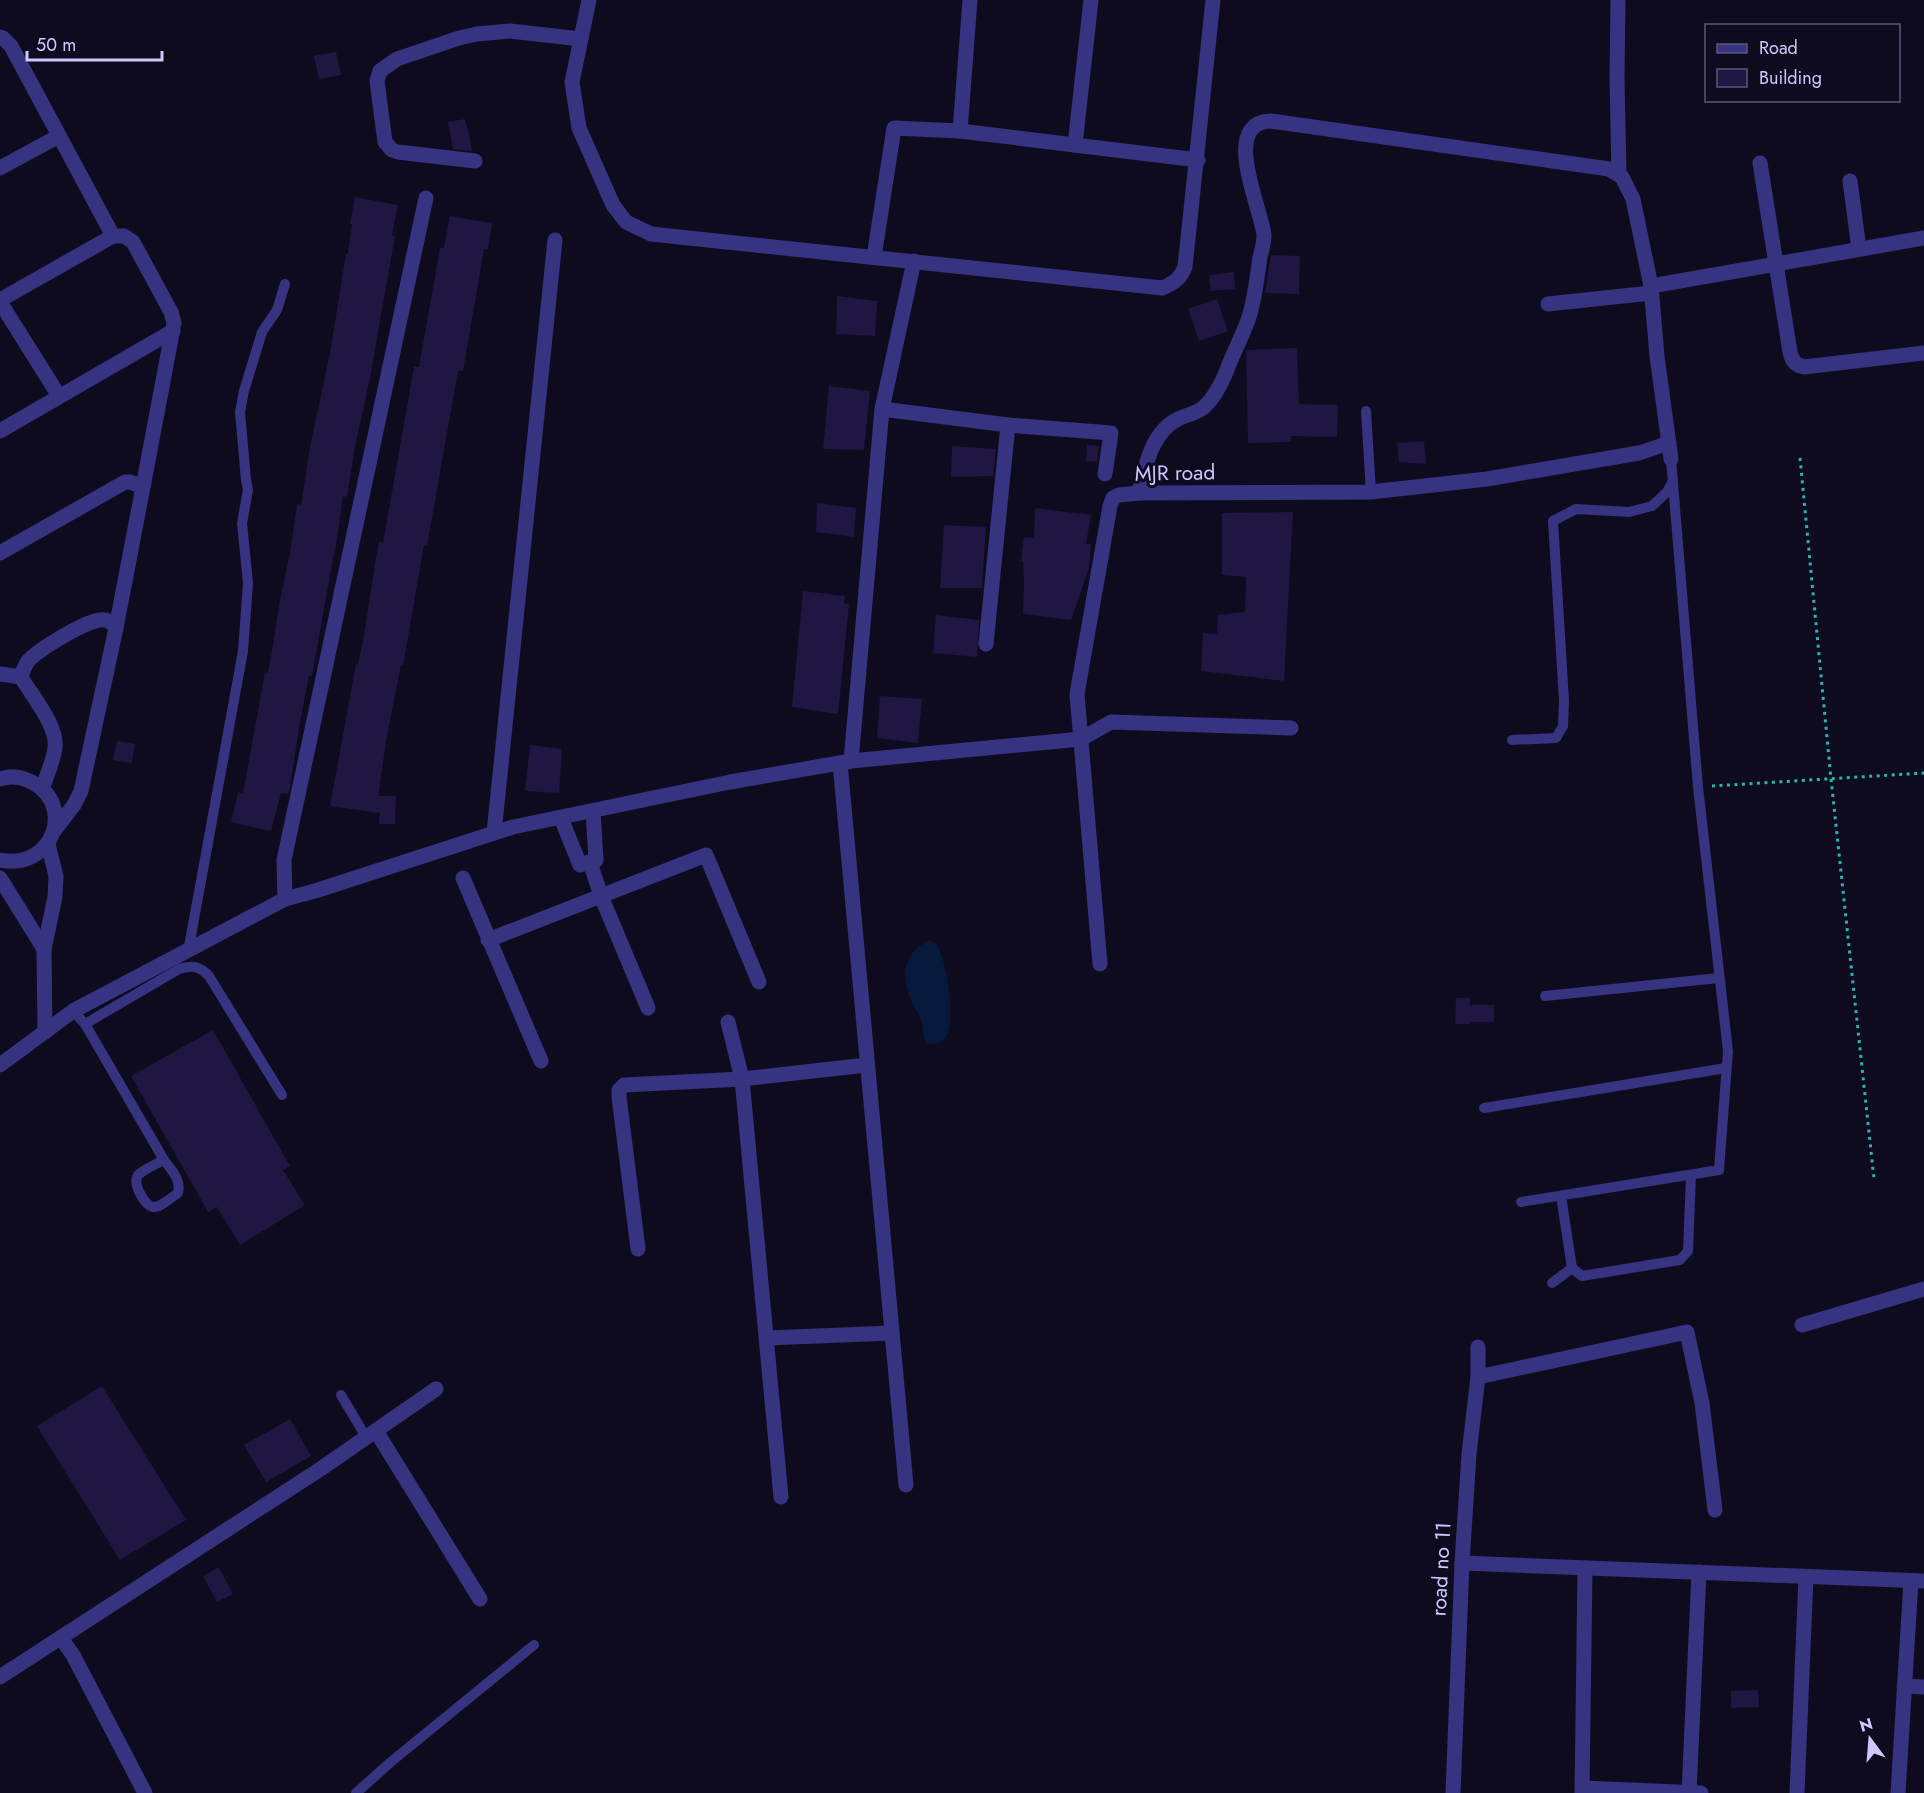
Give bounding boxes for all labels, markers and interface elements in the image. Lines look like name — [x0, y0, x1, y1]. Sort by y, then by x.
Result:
scale bar — [27, 24, 162, 62]
legend — [1705, 24, 1900, 102]
text: 50 m — [36, 32, 76, 58]
text: Road — [1759, 35, 1798, 61]
text: Building — [1759, 65, 1822, 91]
street label: MJR road — [1134, 457, 1216, 489]
street label: road no 11 — [1424, 1521, 1458, 1617]
north arrow — [1840, 1709, 1900, 1769]
text: N — [1857, 1712, 1875, 1738]

